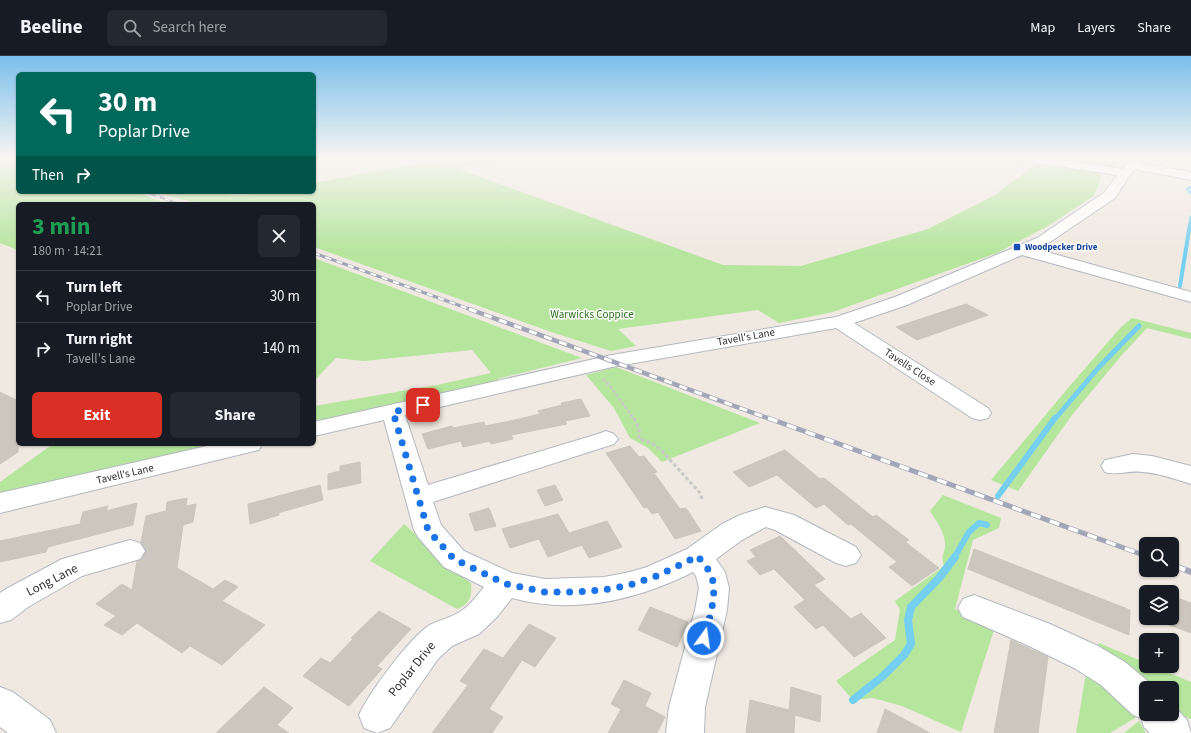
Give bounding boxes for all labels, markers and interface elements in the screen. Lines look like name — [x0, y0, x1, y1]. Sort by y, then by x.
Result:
search box — [107, 10, 387, 46]
text: Beeline — [20, 14, 83, 41]
icon: search — [121, 17, 143, 39]
text: Search here — [153, 17, 227, 38]
text: Map — [1030, 18, 1055, 38]
text: Layers — [1077, 18, 1115, 38]
text: Share — [1137, 18, 1171, 38]
text: 30 m — [98, 82, 157, 122]
icon: left — [32, 88, 84, 140]
text: Poplar Drive — [98, 119, 190, 144]
icon: right — [72, 164, 94, 186]
text: Then — [32, 165, 64, 186]
text: 3 min — [32, 209, 90, 244]
button: close — [258, 215, 300, 257]
place label: Woodpecker Drive — [1025, 241, 1098, 254]
text: 180 m · 14:21 — [32, 242, 102, 260]
marker: Woodpecker Drive — [1012, 242, 1022, 252]
text: Turn left — [66, 277, 122, 298]
icon: left — [32, 286, 54, 308]
text: 30 m — [270, 286, 300, 307]
text: Poplar Drive — [66, 298, 132, 316]
park label: Warwicks Coppice — [550, 307, 634, 322]
street label: Tavell's Lane — [716, 324, 777, 349]
text: Turn right — [66, 329, 132, 350]
icon: right — [32, 338, 54, 360]
text: 140 m — [262, 338, 300, 359]
street label: Tavells Close — [881, 345, 939, 390]
text: Tavell's Lane — [66, 350, 135, 368]
pin — [406, 388, 440, 422]
button: Exit — [32, 392, 162, 438]
button: Share — [170, 392, 300, 438]
icon: arrive — [412, 394, 434, 416]
street label: Tavell's Lane — [95, 460, 156, 488]
map controls — [1139, 537, 1179, 721]
button: search — [1139, 537, 1179, 577]
street label: Long Lane — [23, 559, 81, 601]
button: layers — [1139, 585, 1179, 625]
position arrow — [683, 617, 725, 659]
button: + — [1139, 633, 1179, 673]
street label: Poplar Drive — [384, 638, 440, 700]
button: − — [1139, 681, 1179, 721]

